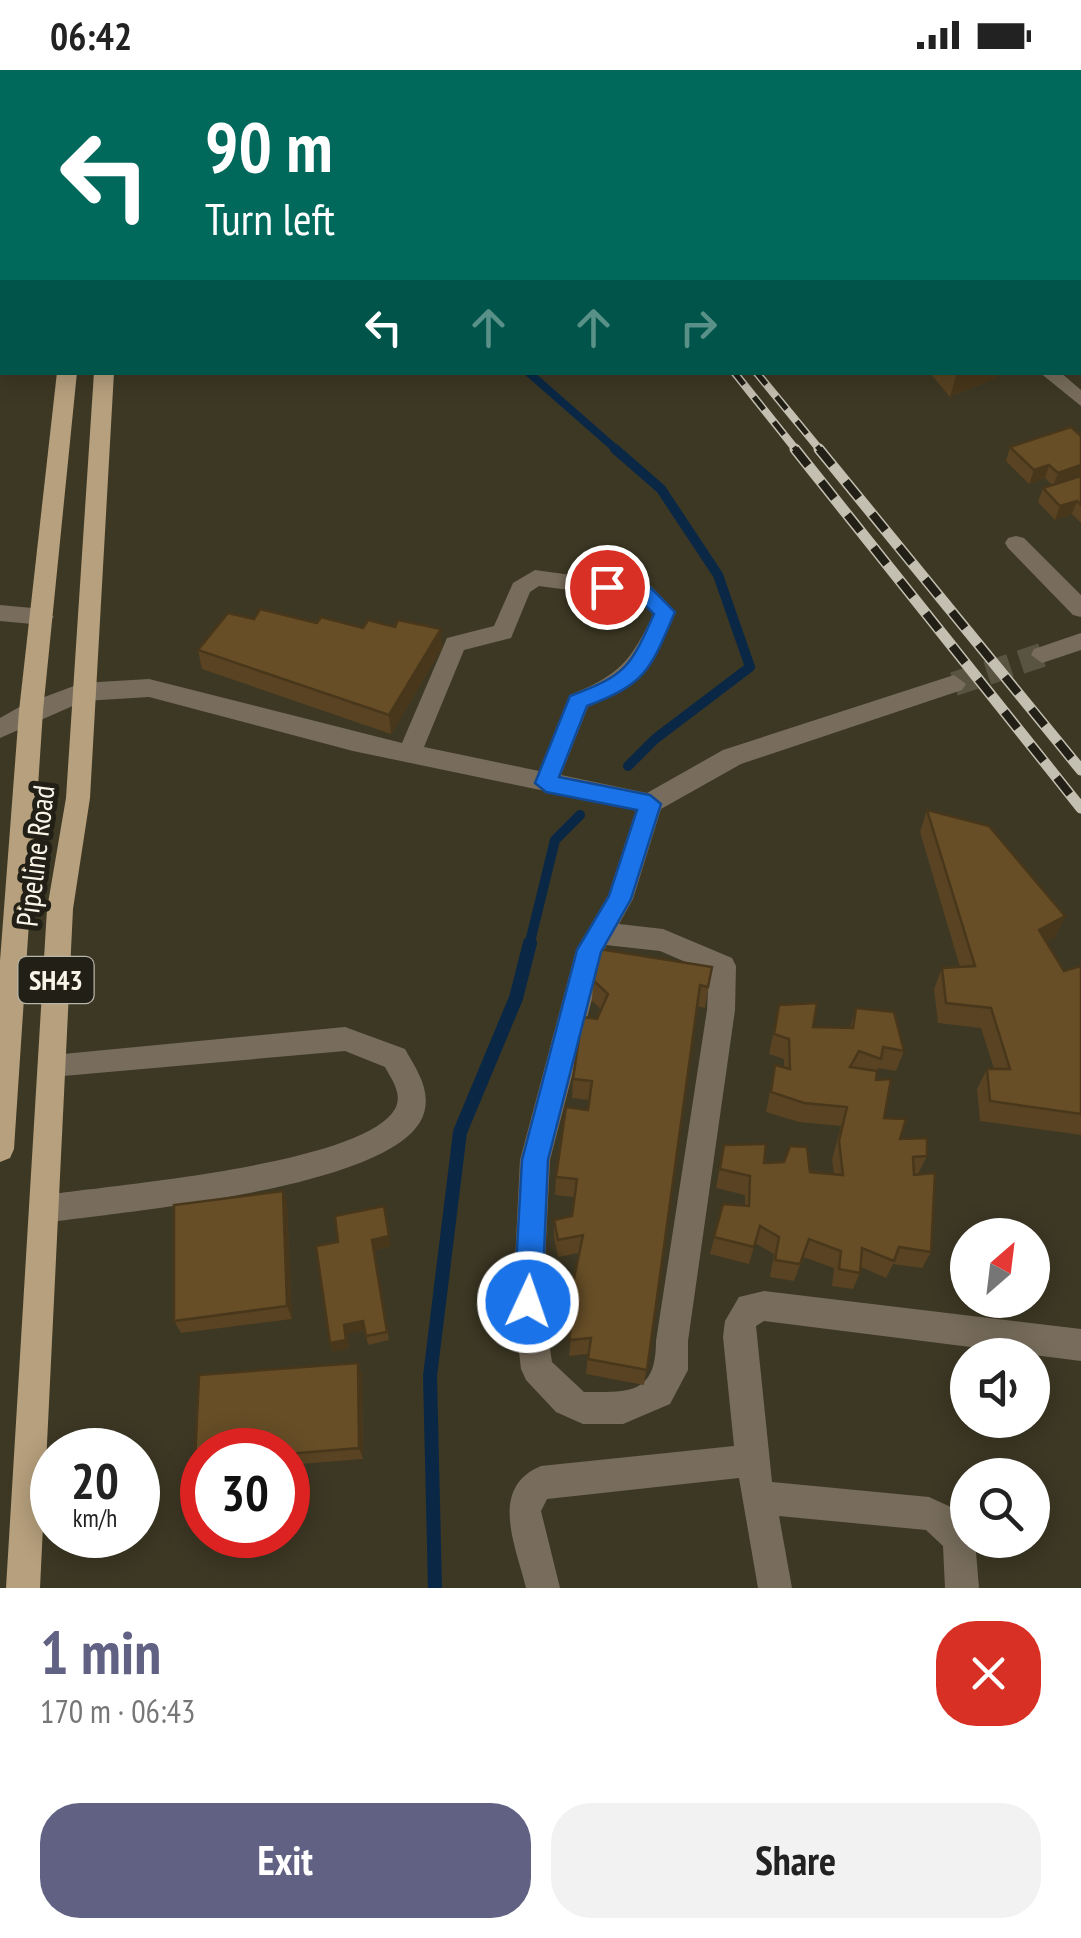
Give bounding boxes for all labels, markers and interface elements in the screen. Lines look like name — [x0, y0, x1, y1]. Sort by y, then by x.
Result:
text: 06:42 — [50, 11, 132, 60]
text: 90 m — [205, 101, 333, 191]
icon: left — [40, 110, 170, 240]
text: Turn left — [205, 189, 335, 247]
icon: left — [356, 300, 411, 355]
icon: ahead — [461, 300, 516, 355]
icon: ahead — [566, 300, 621, 355]
icon: right — [671, 300, 726, 355]
pin — [565, 545, 650, 630]
icon: arrive — [580, 560, 635, 615]
street label: Pipeline Road — [6, 783, 63, 929]
road number: SH43 — [18, 957, 94, 1003]
north arrow — [950, 1218, 1050, 1318]
map controls — [950, 1218, 1050, 1558]
position arrow — [476, 1250, 580, 1354]
button: sound — [950, 1338, 1050, 1438]
speed limit sign: 30 — [180, 1428, 310, 1558]
text: 20 — [71, 1448, 119, 1513]
button: search — [950, 1458, 1050, 1558]
text: km/h — [73, 1502, 117, 1534]
text: 1 min — [40, 1613, 161, 1691]
button: close — [936, 1621, 1041, 1726]
text: 170 m · 06:43 — [40, 1690, 195, 1732]
button: Exit — [40, 1803, 531, 1918]
button: Share — [551, 1803, 1041, 1918]

